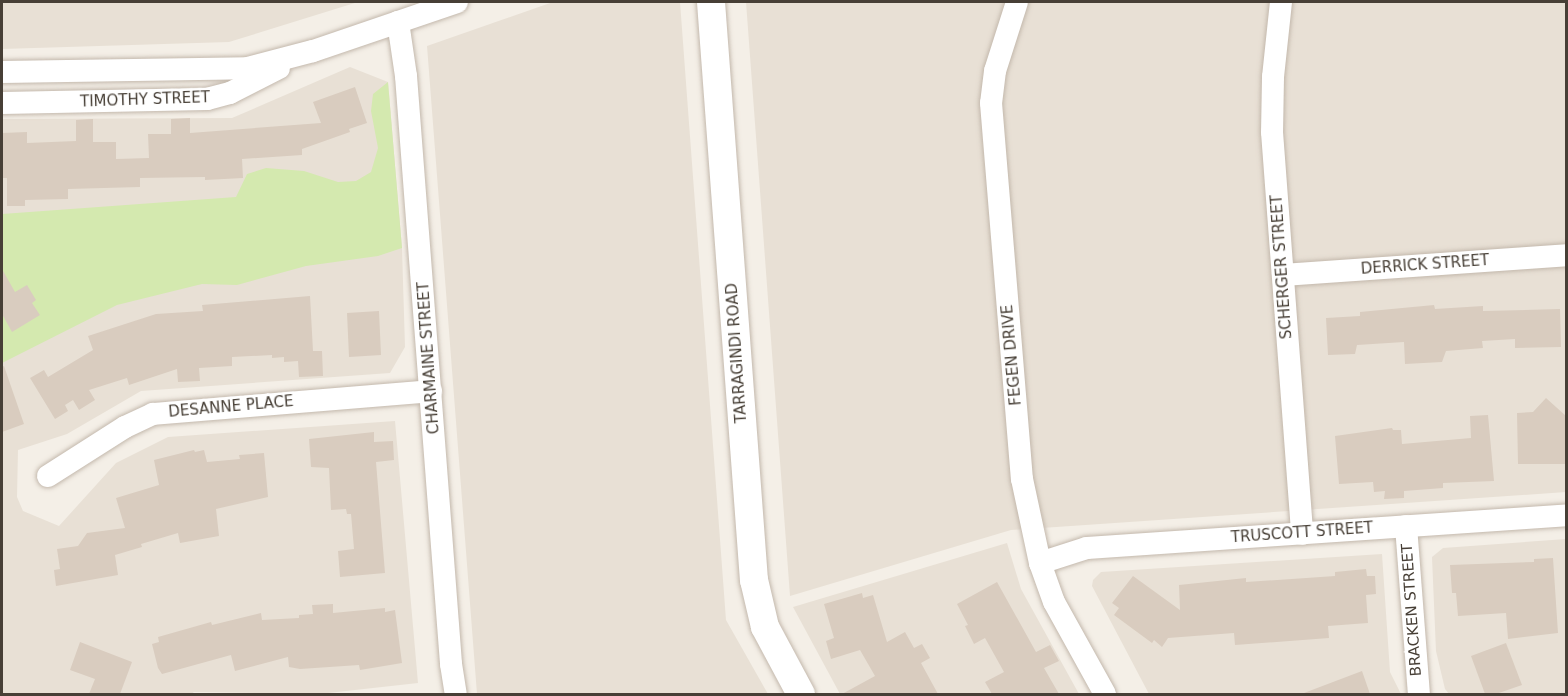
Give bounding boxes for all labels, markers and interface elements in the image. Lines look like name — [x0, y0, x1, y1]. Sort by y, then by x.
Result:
street label: TIMOTHY STREET — [80, 89, 210, 111]
street label: SCHERGER STREET — [1268, 194, 1296, 340]
street label: DERRICK STREET — [1360, 252, 1490, 278]
street label: CHARMAINE STREET — [415, 281, 443, 435]
street label: TARRAGINDI ROAD — [723, 282, 751, 424]
street label: FEGEN DRIVE — [999, 304, 1025, 406]
street label: DESANNE PLACE — [168, 393, 294, 421]
street label: TRUSCOTT STREET — [1230, 519, 1374, 547]
street label: BRACKEN STREET — [1398, 543, 1426, 677]

